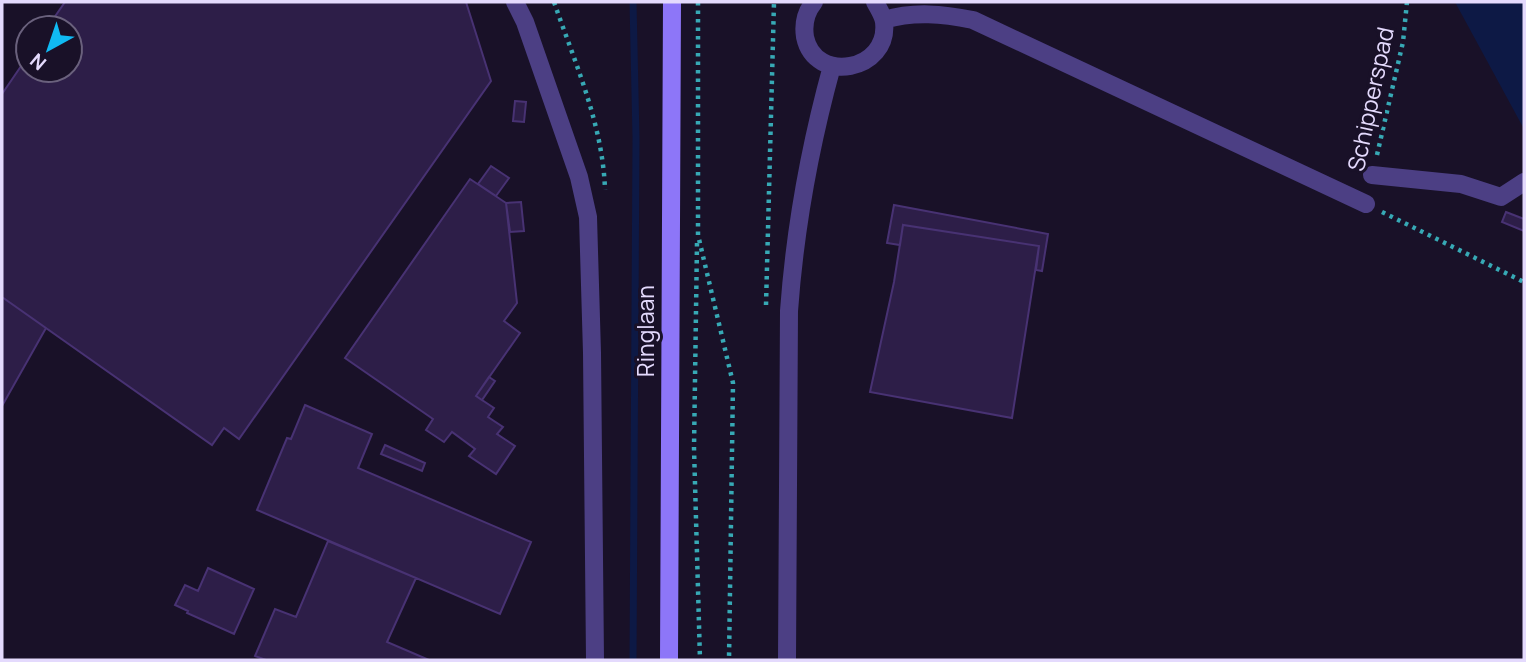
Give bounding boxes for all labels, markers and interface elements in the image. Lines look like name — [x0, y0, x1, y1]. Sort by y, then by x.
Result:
north arrow — [14, 14, 84, 84]
street label: Schipperspad — [1339, 24, 1401, 174]
text: N — [24, 48, 52, 76]
street label: Ringlaan — [629, 285, 661, 377]

